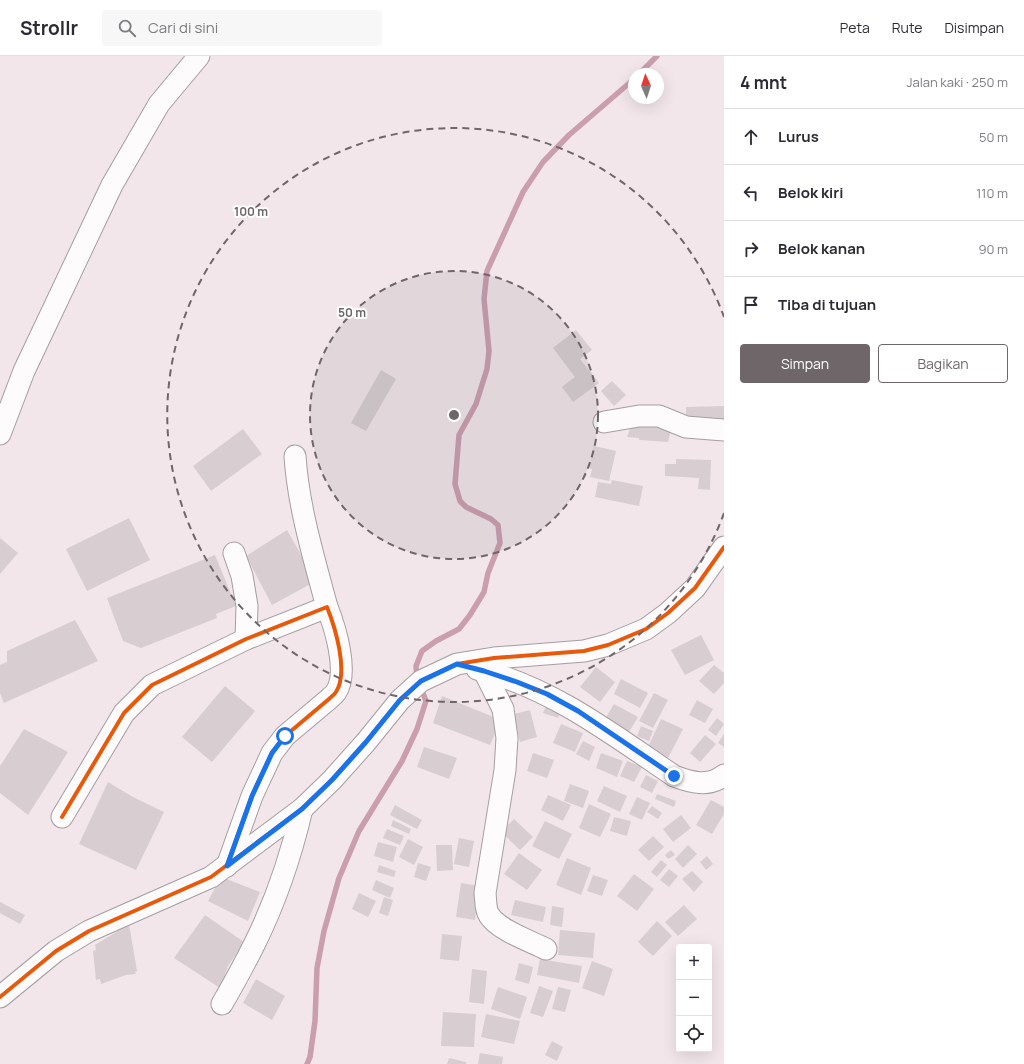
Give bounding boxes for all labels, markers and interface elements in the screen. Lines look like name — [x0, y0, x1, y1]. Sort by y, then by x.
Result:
search box — [102, 10, 382, 46]
text: Strollr — [20, 15, 78, 41]
icon: search — [116, 17, 138, 39]
text: Cari di sini — [148, 17, 218, 38]
text: Peta — [840, 18, 870, 37]
text: Rute — [892, 18, 922, 37]
text: Disimpan — [944, 18, 1004, 37]
north arrow — [628, 68, 664, 104]
text: 4 mnt — [740, 71, 787, 94]
text: Jalan kaki · 250 m — [906, 73, 1008, 91]
icon: ahead — [740, 126, 762, 148]
text: Lurus — [778, 126, 819, 147]
text: 50 m — [979, 128, 1008, 146]
icon: left — [740, 182, 762, 204]
text: Belok kiri — [778, 182, 844, 203]
text: 110 m — [976, 184, 1008, 202]
text: 100 m — [234, 203, 268, 220]
icon: right — [740, 238, 762, 260]
text: Belok kanan — [778, 238, 865, 259]
text: 90 m — [978, 240, 1008, 258]
icon: arrive — [740, 294, 762, 316]
text: Tiba di tujuan — [778, 294, 876, 315]
text: 50 m — [338, 304, 366, 321]
button: Simpan — [740, 344, 870, 383]
button: Bagikan — [878, 344, 1008, 383]
centre of rings — [447, 408, 461, 422]
route start — [276, 727, 294, 745]
route end — [665, 767, 683, 785]
map controls — [676, 944, 712, 1052]
button: + — [676, 944, 712, 980]
button: − — [676, 980, 712, 1016]
button: locate — [676, 1016, 712, 1052]

